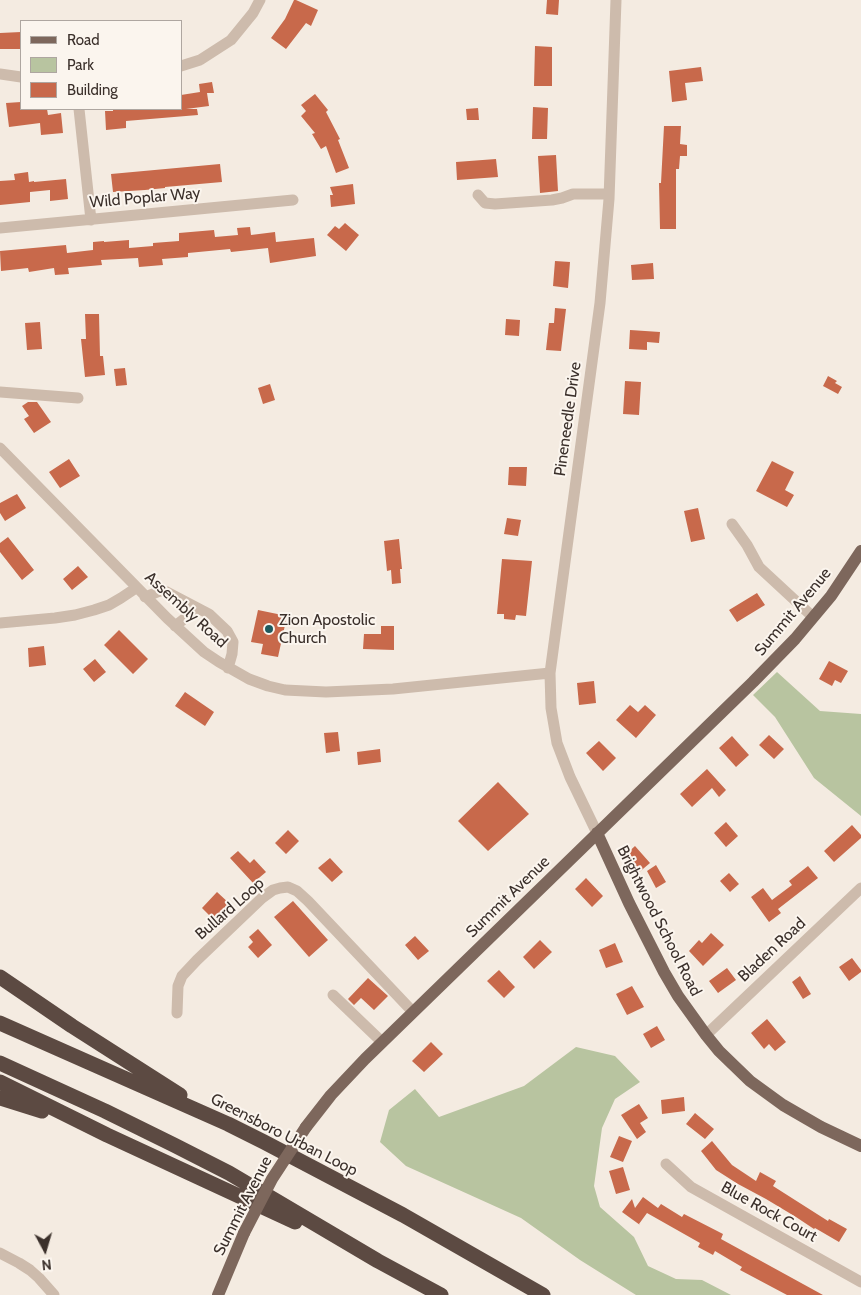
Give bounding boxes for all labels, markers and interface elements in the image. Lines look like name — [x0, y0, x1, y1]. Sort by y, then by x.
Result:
legend — [20, 20, 182, 110]
text: Road — [67, 31, 100, 49]
text: Park — [67, 56, 94, 74]
text: Building — [67, 81, 118, 99]
street label: Wild Poplar Way — [89, 184, 201, 212]
street label: Pineneedle Drive — [550, 361, 586, 477]
street label: Summit Avenue — [751, 564, 835, 660]
street label: Assembly Road — [141, 568, 231, 652]
place label: Zion Apostolic Church — [279, 610, 375, 648]
marker: Zion Apostolic Church — [263, 623, 275, 635]
street label: Brightwood School Road — [613, 843, 705, 999]
street label: Summit Avenue — [462, 852, 554, 942]
street label: Bullard Loop — [192, 874, 268, 944]
street label: Bladen Road — [734, 914, 810, 986]
street label: Greensboro Urban Loop — [207, 1090, 361, 1180]
street label: Summit Avenue — [210, 1153, 276, 1259]
street label: Blue Rock Court — [718, 1178, 820, 1246]
north arrow — [20, 1225, 70, 1275]
text: N — [41, 1255, 52, 1274]

